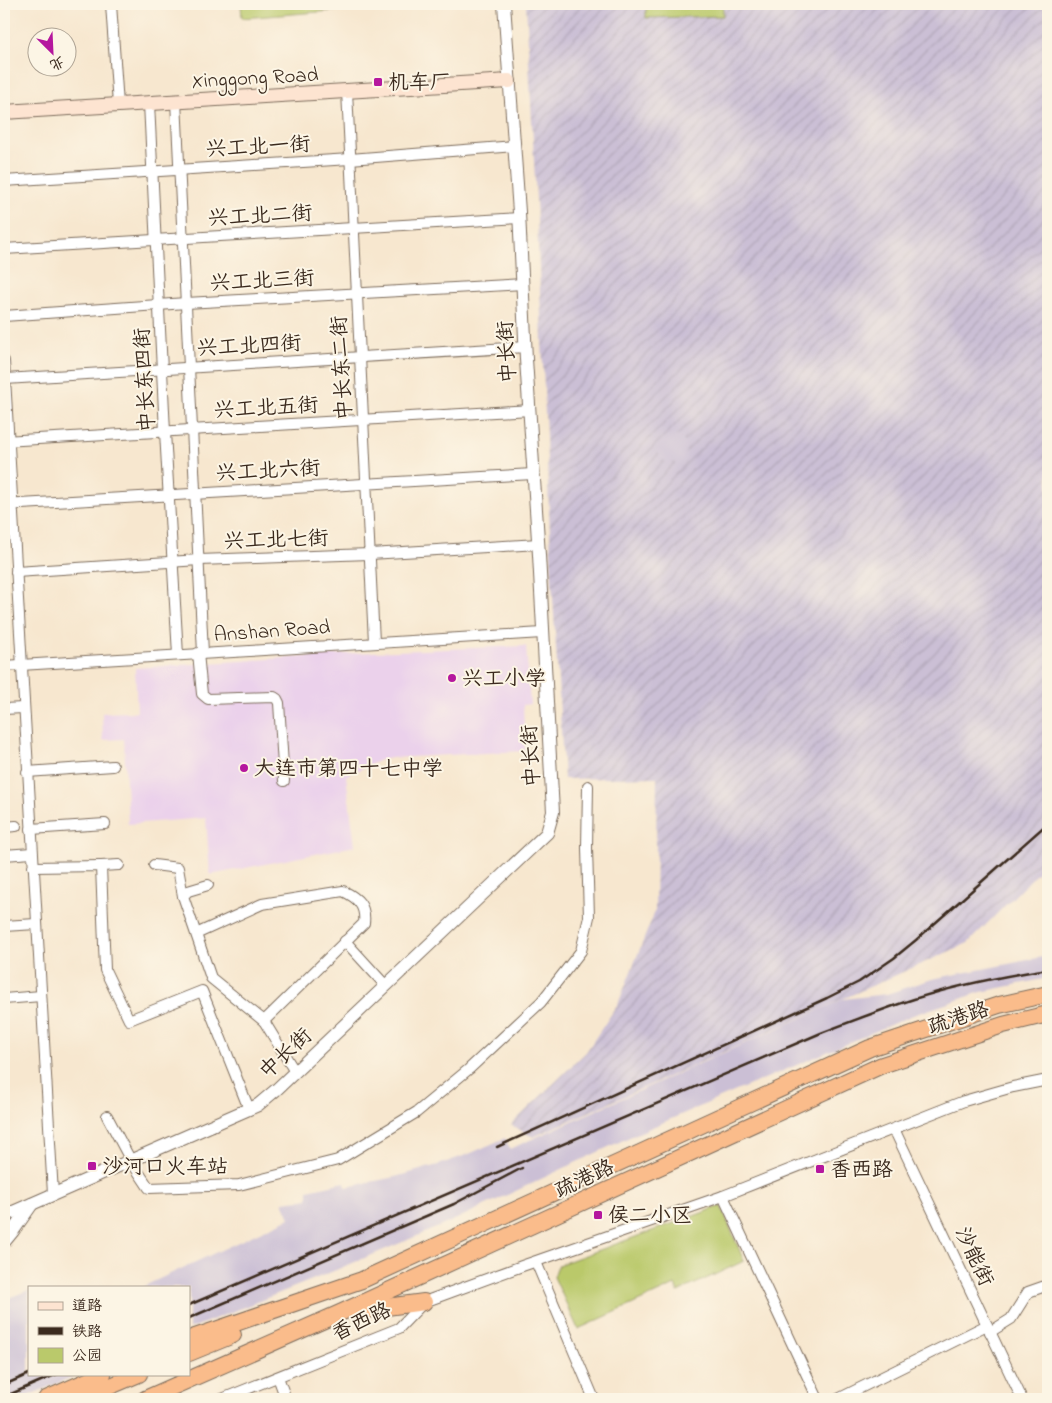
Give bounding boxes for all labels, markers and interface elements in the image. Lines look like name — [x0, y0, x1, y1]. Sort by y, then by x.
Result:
north arrow — [28, 28, 78, 78]
text: 北 — [46, 50, 67, 75]
street label: Xinggong Road — [191, 61, 319, 99]
place label: 机车厂 — [388, 69, 451, 99]
marker: 机车厂 — [372, 76, 384, 88]
street label: 兴工北一街 — [205, 130, 311, 166]
street label: 兴工北二街 — [207, 199, 313, 235]
street label: 兴工北三街 — [209, 264, 315, 300]
street label: 中长东二街 — [325, 315, 361, 421]
street label: 中长街 — [491, 320, 525, 384]
street label: 中长东四街 — [128, 327, 164, 433]
street label: 兴工北四街 — [196, 329, 302, 365]
street label: 兴工北五街 — [213, 391, 319, 427]
street label: 兴工北六街 — [215, 454, 321, 490]
street label: 兴工北七街 — [223, 524, 329, 558]
street label: Anshan Road — [213, 613, 332, 651]
place label: 兴工小学 — [462, 665, 546, 695]
marker: 兴工小学 — [446, 672, 458, 684]
street label: 中长街 — [515, 724, 549, 788]
place label: 大连市第四十七中学 — [254, 755, 443, 785]
marker: 大连市第四十七中学 — [238, 762, 250, 774]
street label: 疏港路 — [924, 995, 993, 1043]
street label: 中长街 — [253, 1022, 320, 1087]
place label: 沙河口火车站 — [102, 1153, 228, 1183]
street label: 疏港路 — [550, 1153, 620, 1207]
place label: 香西路 — [830, 1156, 893, 1186]
marker: 沙河口火车站 — [86, 1160, 98, 1172]
marker: 香西路 — [814, 1163, 826, 1175]
place label: 侯二小区 — [608, 1202, 692, 1232]
marker: 侯二小区 — [592, 1209, 604, 1221]
street label: 沙能街 — [946, 1222, 1000, 1292]
legend — [28, 1286, 190, 1376]
text: 道路 — [72, 1295, 102, 1317]
street label: 香西路 — [327, 1296, 397, 1350]
text: 铁路 — [72, 1321, 102, 1343]
text: 公园 — [72, 1345, 102, 1367]

